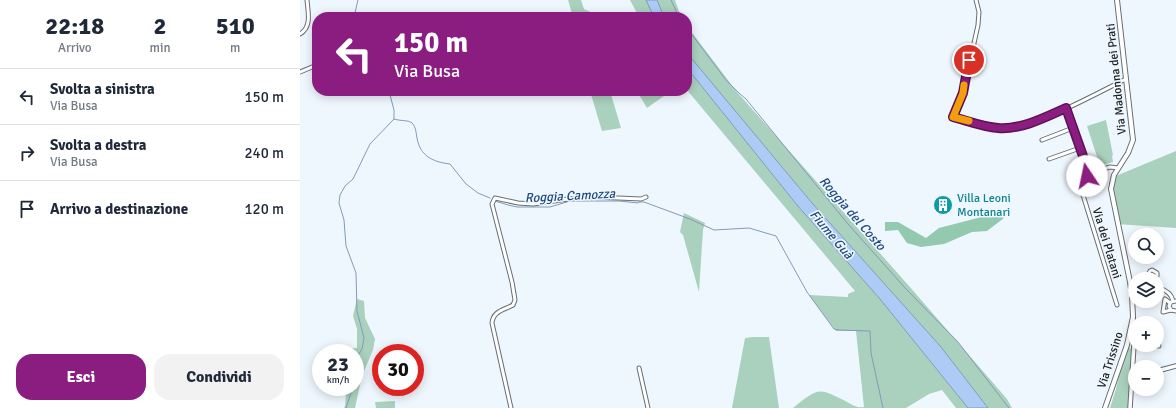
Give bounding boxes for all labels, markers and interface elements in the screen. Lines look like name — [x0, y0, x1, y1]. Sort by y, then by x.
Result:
text: 22:18 — [45, 11, 104, 41]
text: 2 — [154, 11, 166, 41]
text: 510 — [216, 11, 255, 41]
street label: Via Madonna dei Prati — [1103, 23, 1130, 135]
text: 150 m — [394, 26, 468, 60]
icon: left — [328, 28, 380, 80]
text: Arrivo — [58, 40, 92, 56]
text: min — [150, 40, 171, 56]
text: m — [230, 40, 240, 56]
pin — [952, 43, 986, 77]
icon: arrive — [958, 49, 980, 71]
text: Via Busa — [394, 60, 460, 82]
text: Svolta a sinistra — [50, 80, 155, 98]
icon: left — [16, 86, 38, 108]
text: 150 m — [244, 88, 284, 106]
text: Via Busa — [50, 98, 98, 114]
text: Svolta a destra — [50, 136, 146, 154]
icon: right — [16, 142, 38, 164]
text: 240 m — [244, 144, 284, 162]
text: Via Busa — [50, 154, 98, 170]
position arrow — [1066, 155, 1108, 197]
water label: Roggia del Costo — [816, 173, 889, 255]
water label: Roggia Camozza — [524, 186, 616, 206]
place label: Villa Leoni Montanari — [957, 191, 1011, 220]
building icon: Villa Leoni Montanari — [932, 194, 954, 216]
icon: arrive — [16, 198, 38, 220]
text: Arrivo a destinazione — [50, 200, 188, 218]
text: 120 m — [244, 200, 284, 218]
street label: Via dei Platani — [1089, 206, 1124, 280]
water label: Fiume Guà — [806, 207, 857, 263]
map controls — [1128, 228, 1164, 396]
button: search — [1128, 228, 1164, 264]
button: layers — [1128, 272, 1164, 308]
button: + — [1128, 316, 1164, 352]
street label: Via Trissino — [1094, 330, 1127, 390]
speed limit sign: 30 — [372, 344, 424, 396]
text: 23 — [327, 352, 349, 377]
button: Esci — [16, 354, 146, 400]
button: Condividi — [154, 354, 284, 400]
button: − — [1128, 360, 1164, 396]
text: km/h — [327, 374, 349, 386]

